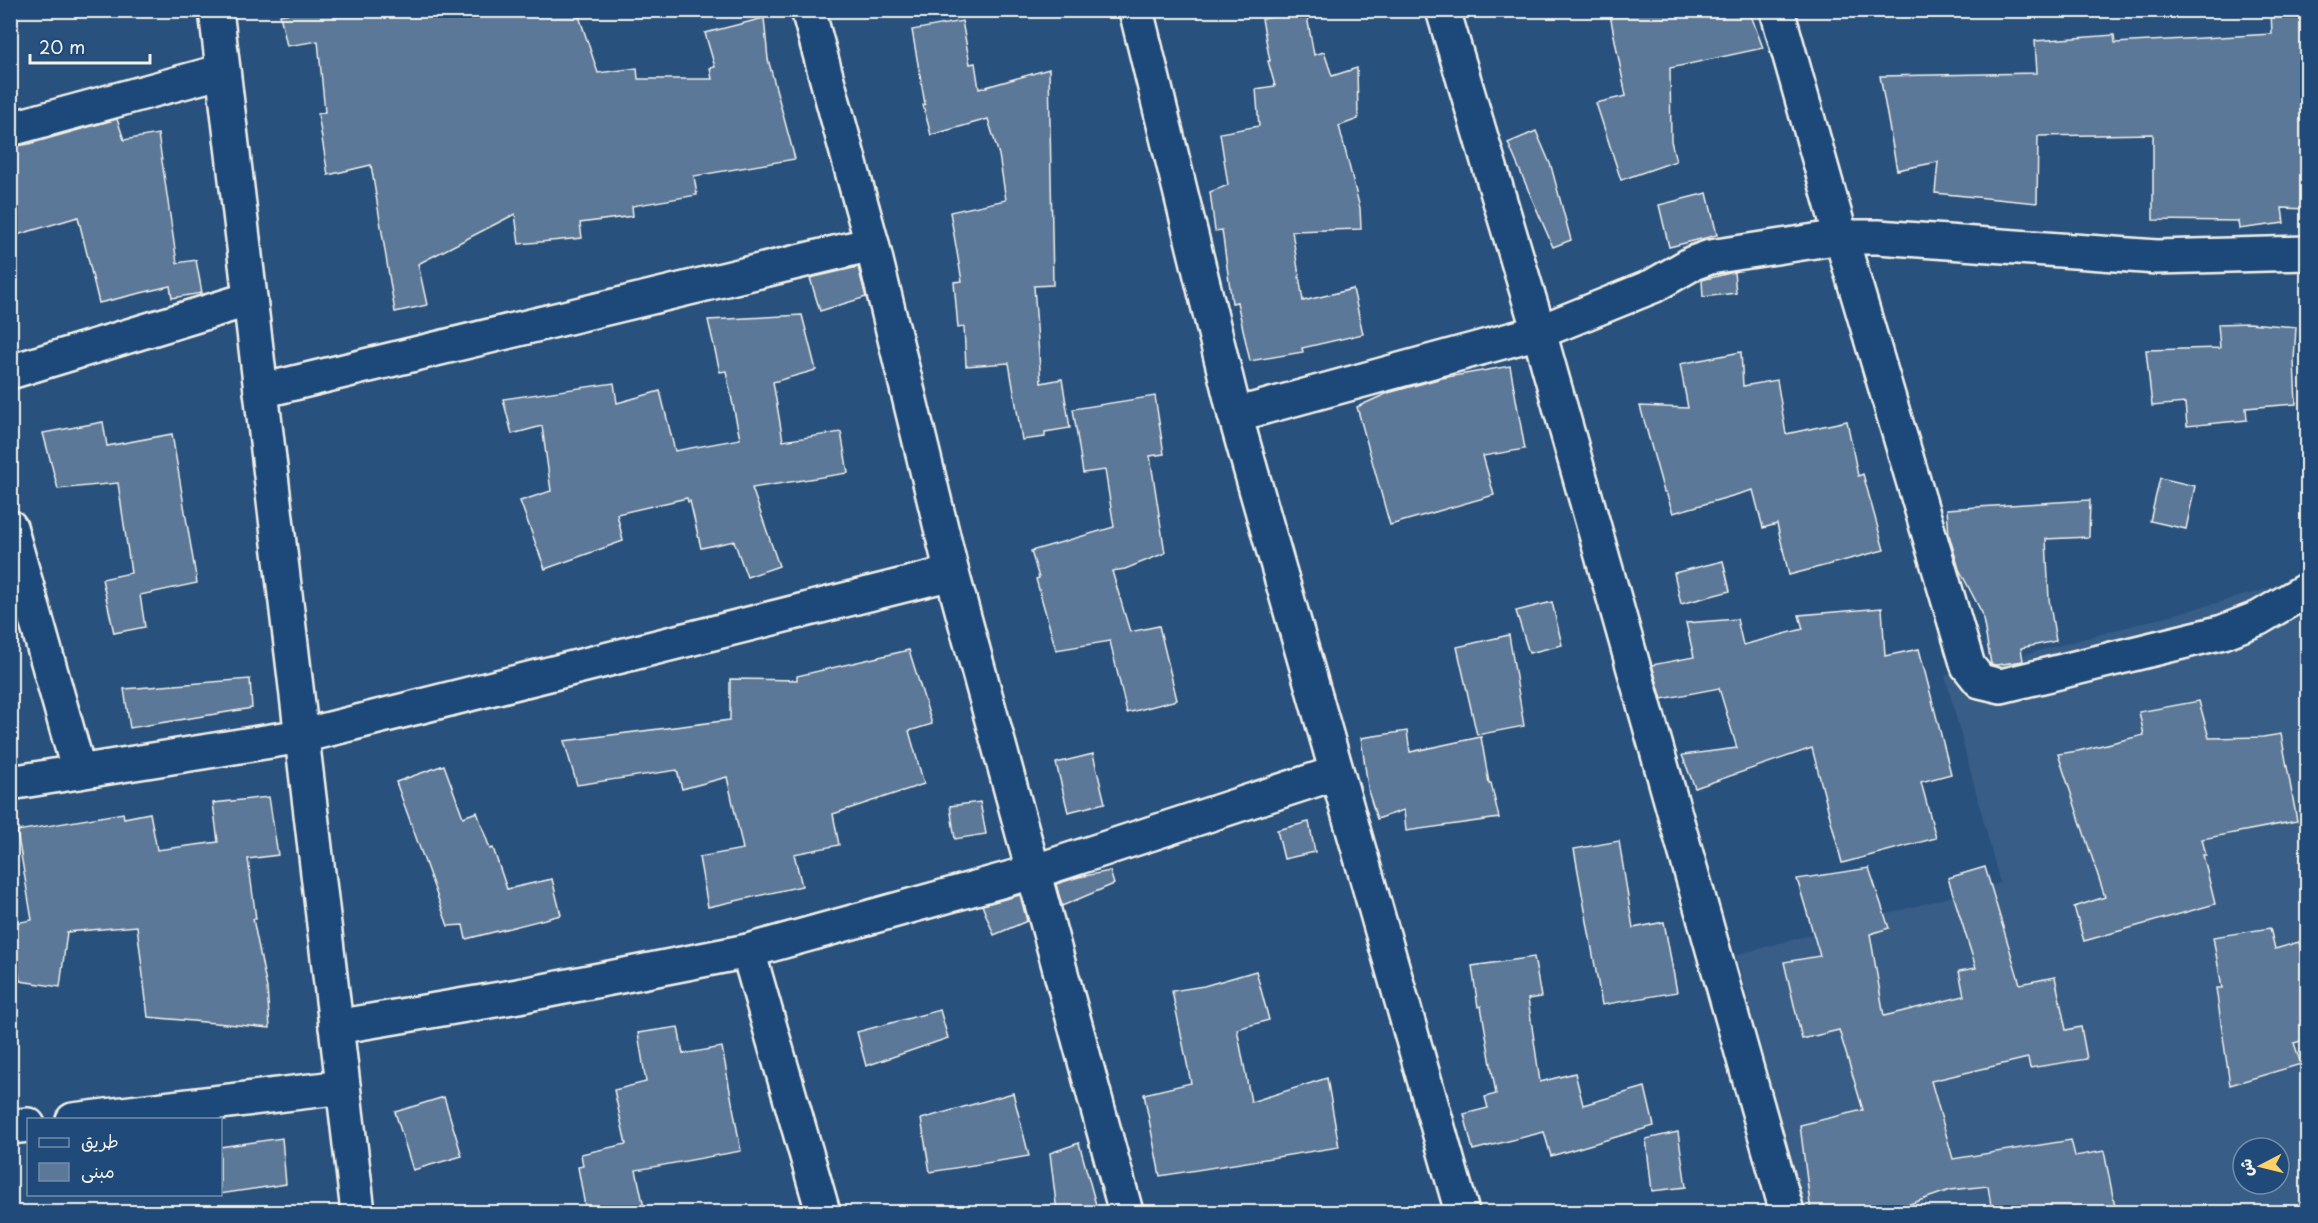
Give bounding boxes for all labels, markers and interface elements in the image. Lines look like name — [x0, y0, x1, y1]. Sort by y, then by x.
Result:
scale bar — [30, 27, 150, 65]
text: 20 m — [39, 33, 85, 60]
legend — [27, 1118, 222, 1196]
text: طريق — [81, 1127, 119, 1154]
north arrow — [2231, 1136, 2291, 1196]
text: مبنى — [81, 1157, 115, 1184]
text: ش — [2232, 1158, 2258, 1178]

